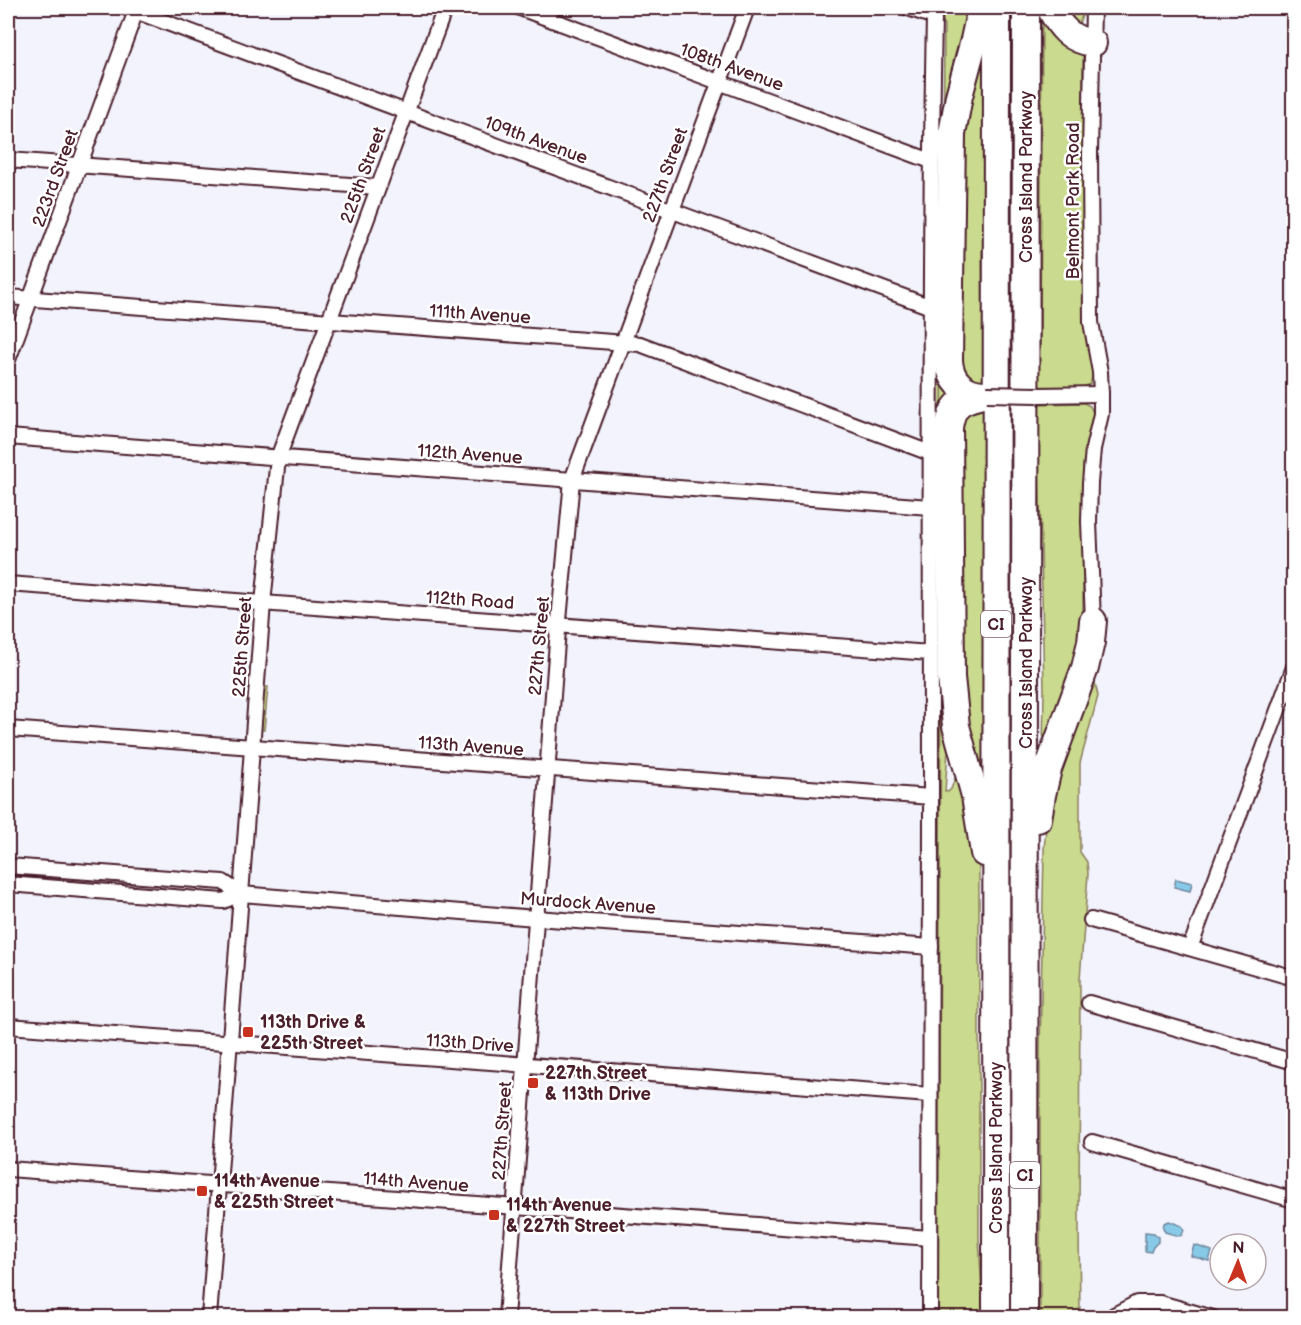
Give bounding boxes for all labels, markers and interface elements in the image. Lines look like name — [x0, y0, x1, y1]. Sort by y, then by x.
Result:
street label: 108th Avenue — [677, 39, 787, 96]
street label: Cross Island Parkway — [1016, 90, 1037, 263]
street label: 109th Avenue — [481, 112, 591, 169]
street label: Belmont Park Road — [1063, 122, 1084, 280]
street label: 225th Street — [336, 124, 391, 226]
street label: 227th Street — [639, 124, 693, 226]
street label: 223rd Street — [28, 126, 83, 230]
street label: 111th Avenue — [429, 300, 532, 329]
street label: 112th Avenue — [417, 440, 524, 469]
street label: Cross Island Parkway — [1016, 576, 1037, 749]
street label: 112th Road — [425, 587, 515, 614]
street label: 225th Street — [229, 595, 257, 698]
street label: 227th Street — [525, 595, 554, 697]
road number: CI — [981, 611, 1011, 637]
street label: 113th Avenue — [417, 732, 525, 761]
street label: Murdock Avenue — [519, 888, 657, 919]
place label: 113th Drive & 225th Street — [260, 1012, 366, 1054]
marker: 113th Drive & 225th Street — [241, 1025, 255, 1039]
street label: 113th Drive — [426, 1030, 515, 1057]
street label: Cross Island Parkway — [986, 1061, 1007, 1234]
place label: 227th Street & 113th Drive — [545, 1063, 651, 1105]
marker: 227th Street & 113th Drive — [526, 1076, 540, 1090]
street label: 227th Street — [489, 1080, 516, 1181]
road number: CI — [1010, 1162, 1040, 1188]
street label: 114th Avenue — [363, 1168, 470, 1197]
place label: 114th Avenue & 225th Street — [214, 1171, 334, 1213]
marker: 114th Avenue & 225th Street — [195, 1184, 209, 1198]
place label: 114th Avenue & 227th Street — [506, 1195, 625, 1237]
marker: 114th Avenue & 227th Street — [487, 1208, 501, 1222]
north arrow — [1208, 1232, 1268, 1292]
text: N — [1232, 1239, 1245, 1258]

